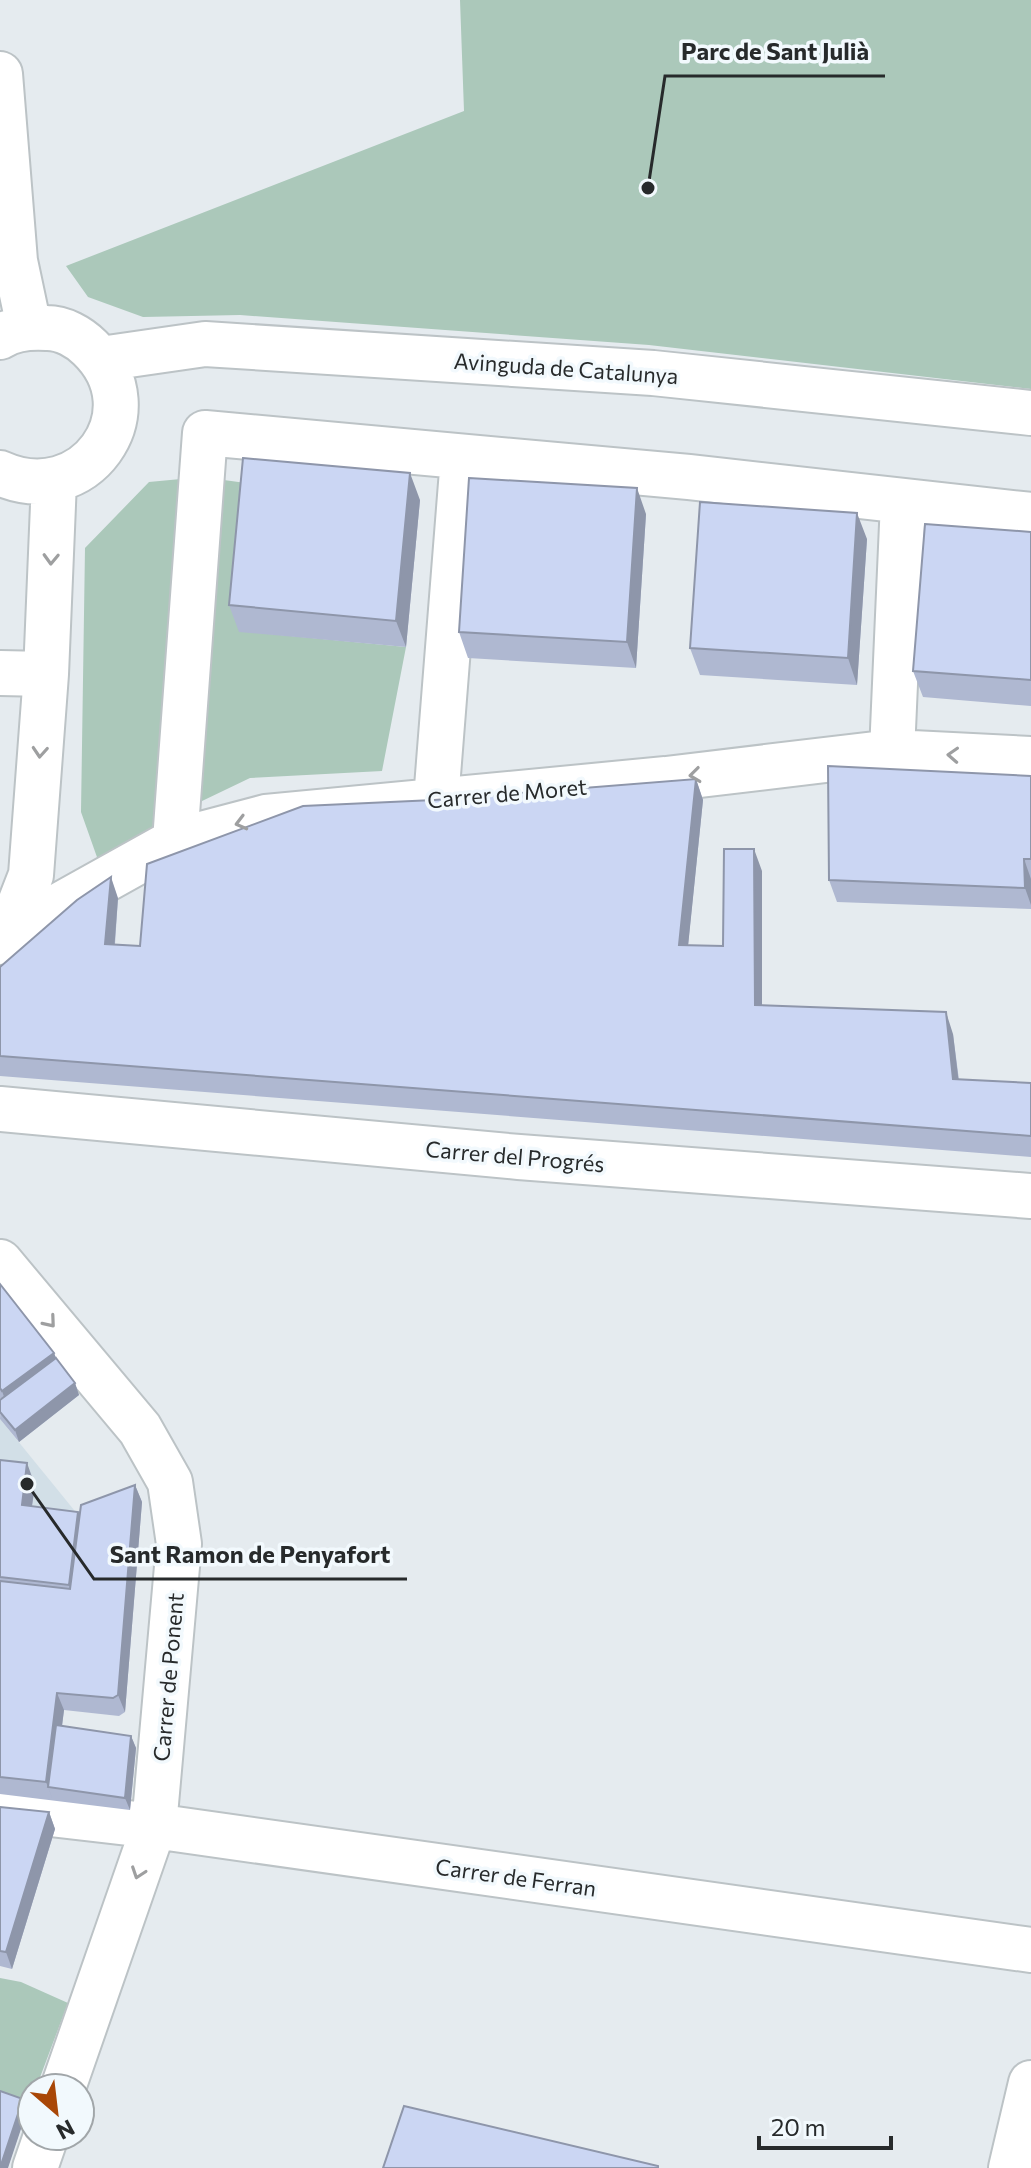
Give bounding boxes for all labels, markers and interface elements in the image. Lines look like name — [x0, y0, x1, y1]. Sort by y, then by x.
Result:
callout: Parc de Sant Julià — [665, 28, 885, 76]
text: Parc de Sant Julià — [681, 36, 869, 65]
street label: Avinguda de Catalunya — [453, 347, 679, 389]
one-way arrow — [43, 553, 60, 566]
one-way arrow — [32, 746, 49, 759]
one-way arrow — [946, 746, 959, 763]
one-way arrow — [688, 766, 701, 783]
street label: Carrer de Moret — [426, 773, 588, 813]
one-way arrow — [235, 814, 249, 831]
street label: Carrer del Progrés — [424, 1135, 606, 1177]
one-way arrow — [40, 1313, 55, 1327]
callout: Sant Ramon de Penyafort — [94, 1531, 407, 1579]
text: Sant Ramon de Penyafort — [110, 1539, 390, 1568]
street label: Carrer de Ponent — [147, 1591, 189, 1763]
street label: Carrer de Ferran — [434, 1852, 598, 1902]
one-way arrow — [131, 1865, 148, 1879]
north arrow — [16, 2072, 96, 2152]
scale bar — [759, 2100, 891, 2150]
text: 20 m — [771, 2112, 825, 2141]
text: N — [52, 2114, 79, 2146]

